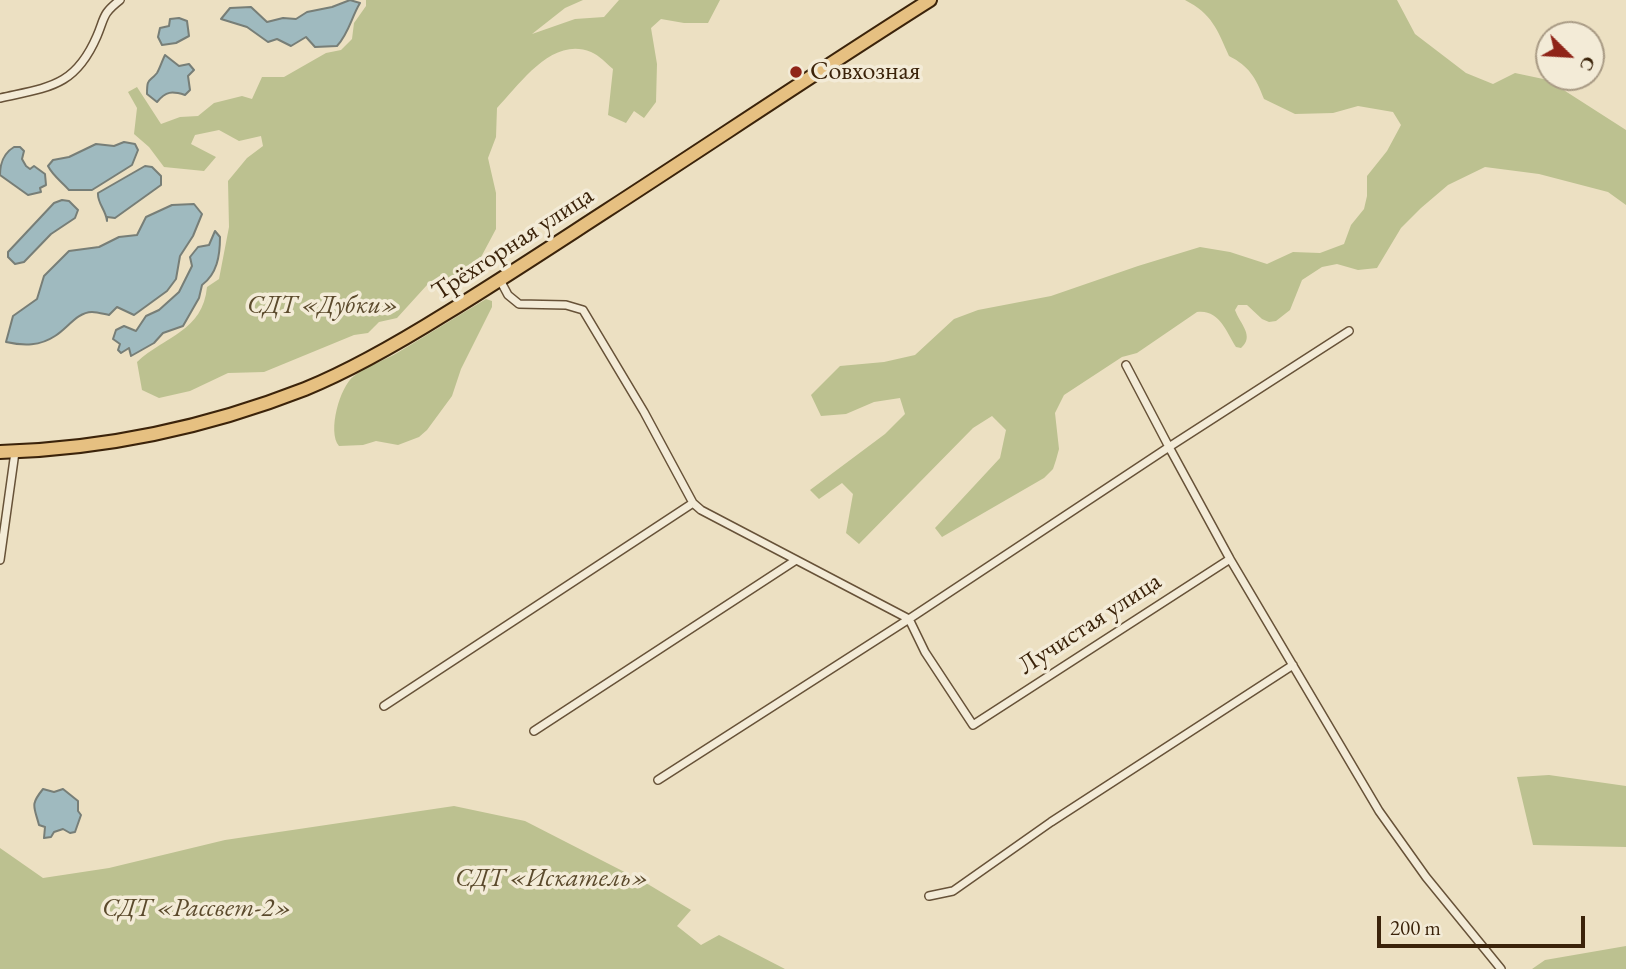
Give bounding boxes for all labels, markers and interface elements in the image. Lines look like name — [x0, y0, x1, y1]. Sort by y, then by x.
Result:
north arrow — [1535, 21, 1605, 91]
text: С — [1574, 53, 1602, 75]
place label: Совхозная — [810, 56, 920, 88]
marker: Совхозная — [788, 64, 804, 80]
street label: Трёхгорная улица — [426, 180, 600, 308]
park label: СДТ «Дубки» — [247, 290, 399, 322]
street label: Лучистая улица — [1013, 566, 1167, 682]
park label: СДТ «Искатель» — [455, 863, 649, 895]
park label: СДТ «Рассвет-2» — [102, 893, 292, 925]
scale bar — [1381, 902, 1589, 946]
text: 200 m — [1390, 914, 1441, 941]

